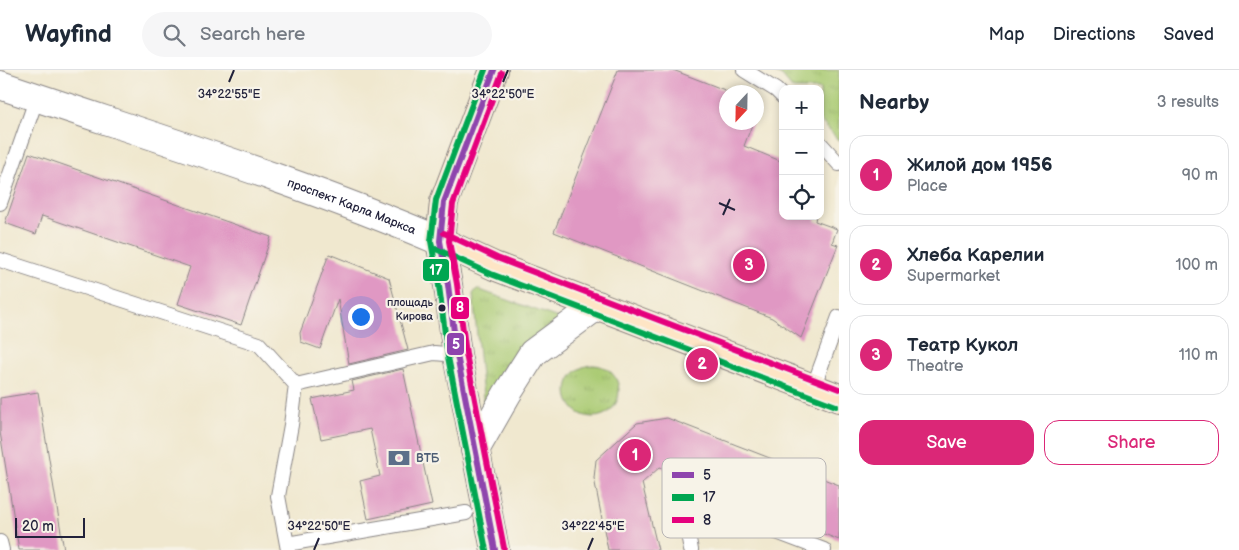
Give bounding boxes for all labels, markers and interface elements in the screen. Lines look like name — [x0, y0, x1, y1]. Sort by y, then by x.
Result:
search box — [142, 12, 492, 57]
text: Wayfind — [25, 20, 112, 49]
icon: search — [160, 21, 188, 49]
text: Search here — [200, 23, 305, 46]
text: Map — [989, 24, 1025, 45]
text: Directions — [1053, 24, 1135, 45]
text: Saved — [1163, 24, 1214, 45]
north arrow — [719, 85, 764, 130]
map controls — [779, 85, 824, 220]
button: + — [779, 85, 824, 130]
text: 34°22'55"E — [198, 87, 260, 102]
text: 34°22'50"E — [472, 87, 535, 102]
text: Nearby — [859, 90, 929, 115]
text: 3 results — [1157, 93, 1219, 112]
button: − — [779, 130, 824, 175]
text: Жилой дом 1956 — [907, 154, 1053, 177]
text: 1 — [873, 166, 879, 185]
text: 90 m — [1182, 166, 1218, 185]
street label: проспект Карла Маркса — [285, 175, 418, 238]
button: locate — [779, 175, 824, 220]
text: Place — [907, 177, 948, 196]
text: Хлеба Карелии — [907, 244, 1045, 267]
pin: 3 — [733, 246, 765, 284]
text: 2 — [871, 256, 881, 275]
text: 100 m — [1175, 256, 1218, 275]
line badge: 17 — [422, 258, 450, 282]
text: 17 — [429, 262, 443, 279]
text: Supermarket — [907, 267, 1000, 286]
place label: площадь Кирова — [387, 296, 434, 323]
line badge: 8 — [450, 296, 470, 320]
text: 8 — [456, 299, 464, 316]
marker: площадь Кирова — [437, 303, 447, 313]
your location — [348, 304, 374, 330]
line badge: 5 — [446, 332, 465, 356]
text: Театр Кукол — [907, 334, 1018, 357]
text: 5 — [452, 336, 460, 353]
pin: 2 — [686, 345, 718, 383]
text: 3 — [871, 346, 881, 365]
text: 110 m — [1179, 346, 1218, 365]
text: Theatre — [907, 357, 963, 376]
button: Save — [859, 420, 1034, 465]
button: Share — [1044, 420, 1219, 465]
pin: 1 — [619, 436, 651, 474]
bank icon: ВТБ — [386, 445, 412, 471]
place label: ВТБ — [416, 451, 440, 466]
legend — [662, 458, 826, 538]
text: 5 — [703, 467, 711, 484]
text: 17 — [703, 489, 715, 506]
text: 8 — [703, 512, 711, 529]
scale bar — [15, 515, 85, 538]
text: 20 m — [22, 518, 54, 535]
text: 34°22'50"E — [288, 519, 351, 534]
text: 34°22'45"E — [561, 519, 625, 534]

